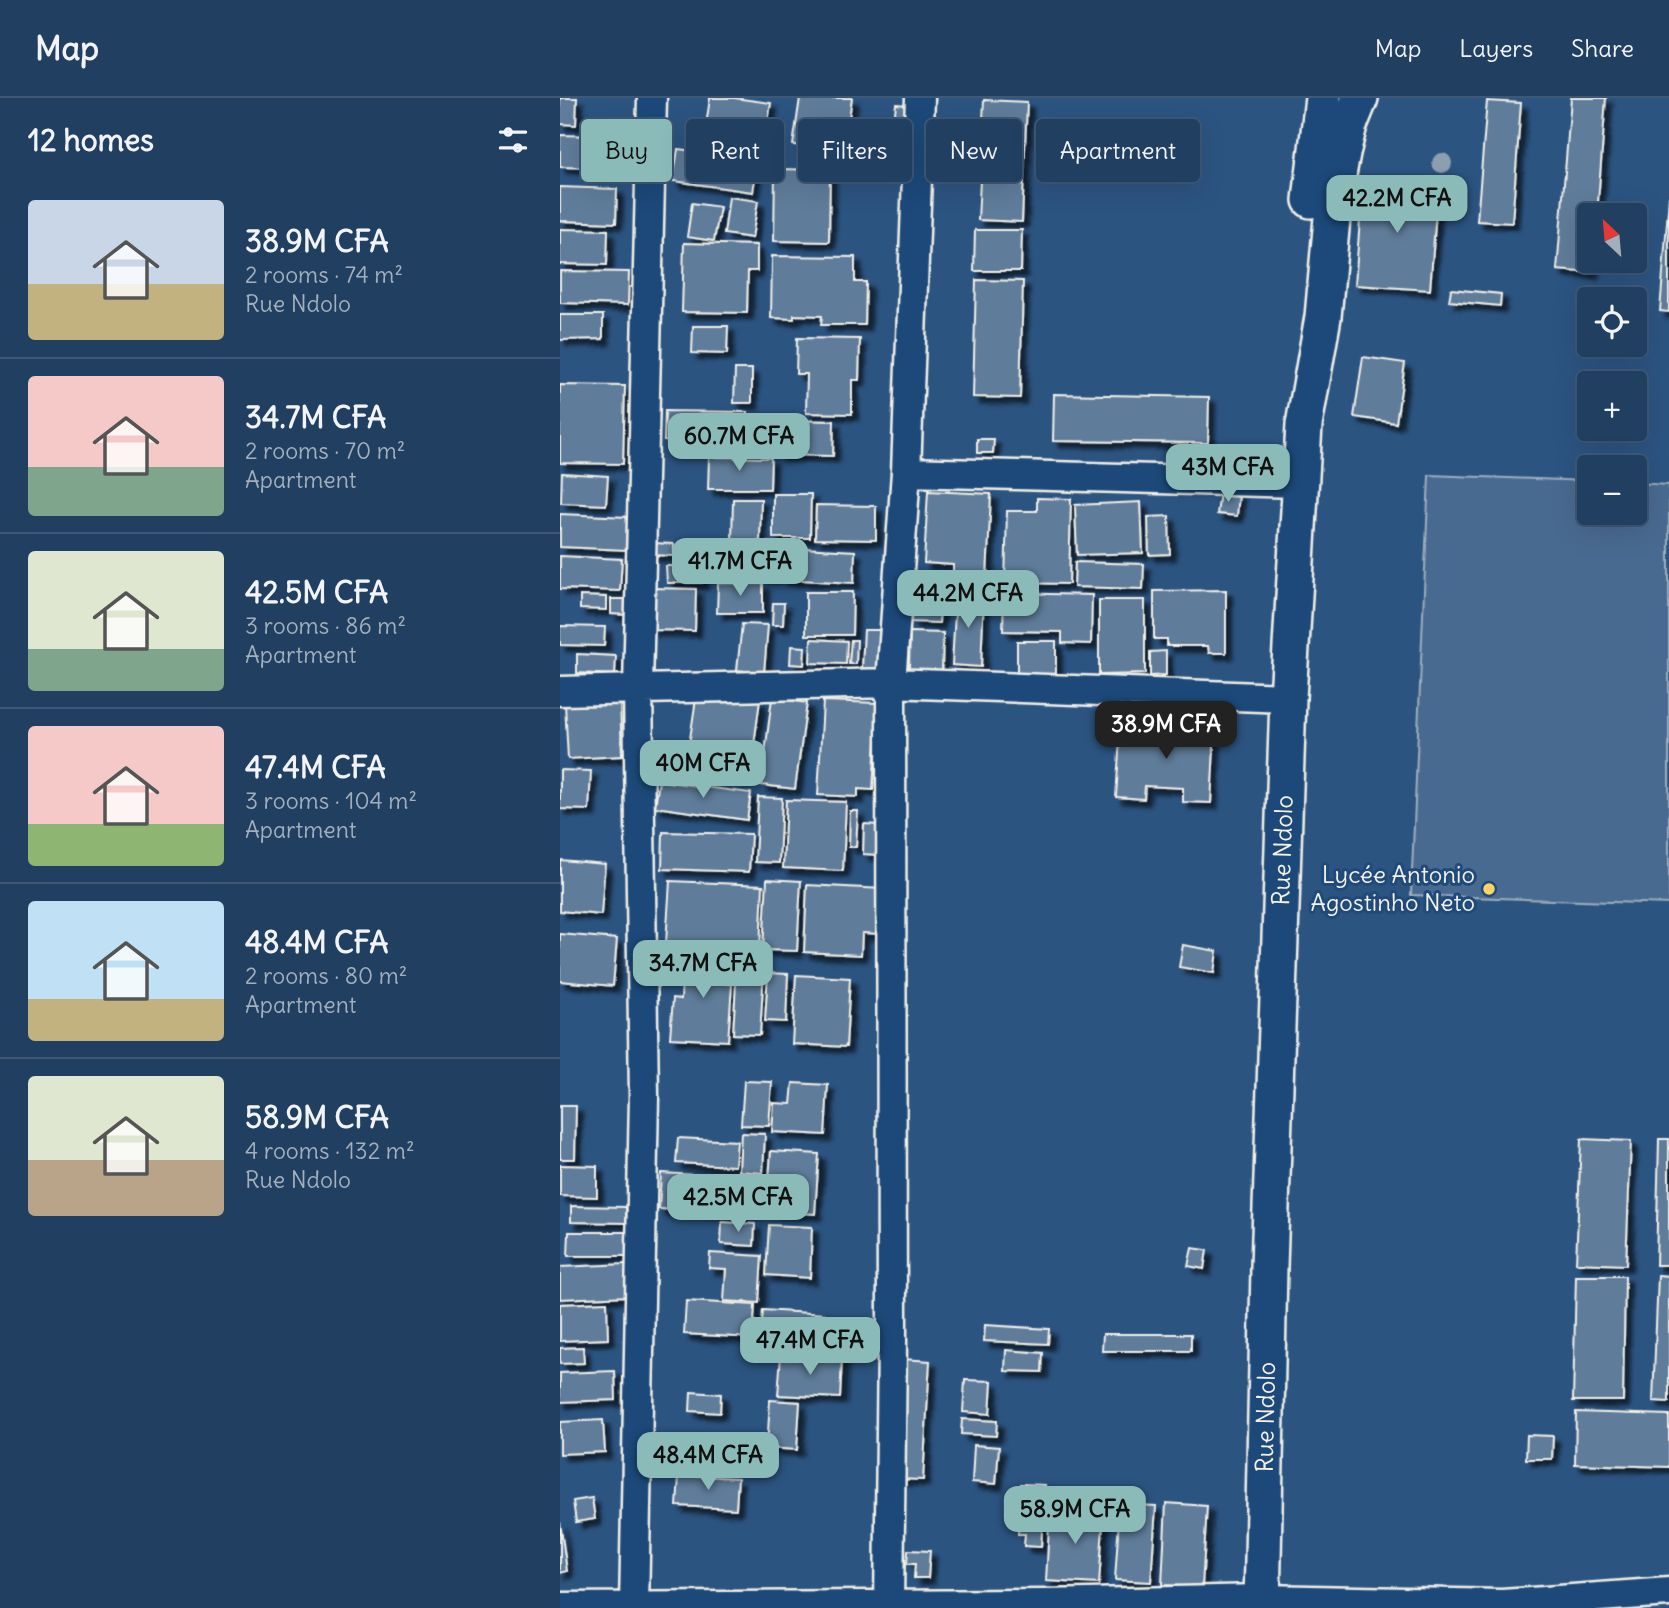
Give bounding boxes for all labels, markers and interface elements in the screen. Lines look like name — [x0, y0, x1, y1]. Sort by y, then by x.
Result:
text: Map — [35, 27, 99, 69]
text: Map — [1375, 33, 1421, 63]
text: Layers — [1459, 33, 1533, 63]
text: Share — [1571, 33, 1634, 63]
chip: Buy — [581, 119, 672, 182]
chip: Rent — [686, 119, 784, 182]
chip: Filters — [798, 119, 912, 182]
chip: New — [926, 119, 1022, 182]
chip: Apartment — [1036, 119, 1200, 182]
text: 12 homes — [28, 121, 154, 159]
icon: filters — [494, 121, 532, 159]
pin: 42.2M CFA — [1317, 176, 1477, 235]
text: 42.2M CFA — [1342, 183, 1452, 212]
north arrow — [1577, 203, 1647, 273]
map controls — [1577, 203, 1647, 525]
text: 38.9M CFA — [245, 222, 389, 260]
icon: home — [84, 228, 168, 312]
text: 2 rooms · 74 m² — [245, 260, 403, 289]
button: locate — [1577, 287, 1647, 357]
text: Rue Ndolo — [245, 289, 351, 318]
button: + — [1577, 371, 1647, 441]
text: 34.7M CFA — [245, 398, 386, 436]
icon: home — [84, 404, 168, 488]
pin: 60.7M CFA — [659, 414, 819, 473]
text: 60.7M CFA — [684, 421, 794, 450]
text: 2 rooms · 70 m² — [245, 436, 405, 465]
pin: 43M CFA — [1163, 444, 1293, 504]
text: 43M CFA — [1182, 452, 1274, 481]
button: − — [1577, 455, 1647, 525]
text: Apartment — [245, 465, 357, 494]
pin: 41.7M CFA — [660, 538, 820, 598]
text: 41.7M CFA — [688, 546, 792, 575]
pin: 44.2M CFA — [888, 570, 1048, 630]
text: 42.5M CFA — [245, 573, 388, 611]
text: 44.2M CFA — [913, 578, 1023, 607]
icon: home — [84, 579, 168, 663]
text: 3 rooms · 86 m² — [245, 611, 406, 640]
text: Apartment — [245, 640, 357, 669]
pin: 38.9M CFA — [1086, 702, 1246, 761]
text: 38.9M CFA — [1111, 709, 1221, 738]
pin: 40M CFA — [638, 740, 768, 800]
text: 47.4M CFA — [245, 748, 386, 786]
text: 40M CFA — [656, 748, 750, 777]
icon: home — [84, 754, 168, 838]
text: 3 rooms · 104 m² — [245, 786, 417, 815]
street label: Rue Ndolo — [1265, 794, 1299, 906]
text: Apartment — [245, 815, 357, 844]
place label: Lycée Antonio Agostinho Neto — [1310, 859, 1475, 917]
marker: Lycée Antonio Agostinho Neto — [1481, 881, 1497, 897]
text: 48.4M CFA — [245, 923, 389, 961]
icon: home — [84, 929, 168, 1013]
pin: 34.7M CFA — [623, 940, 783, 1000]
text: 34.7M CFA — [649, 948, 757, 977]
text: 2 rooms · 80 m² — [245, 961, 407, 990]
text: Apartment — [245, 990, 357, 1019]
text: 58.9M CFA — [245, 1098, 389, 1136]
icon: home — [84, 1104, 168, 1188]
text: 4 rooms · 132 m² — [245, 1136, 415, 1165]
text: Rue Ndolo — [245, 1165, 351, 1194]
pin: 42.5M CFA — [658, 1174, 818, 1234]
text: 42.5M CFA — [683, 1182, 793, 1211]
pin: 47.4M CFA — [730, 1318, 890, 1377]
text: 47.4M CFA — [756, 1325, 864, 1354]
street label: Rue Ndolo — [1249, 1361, 1281, 1473]
pin: 48.4M CFA — [628, 1432, 788, 1492]
text: 48.4M CFA — [653, 1440, 763, 1469]
pin: 58.9M CFA — [995, 1486, 1155, 1546]
text: 58.9M CFA — [1020, 1494, 1130, 1523]

